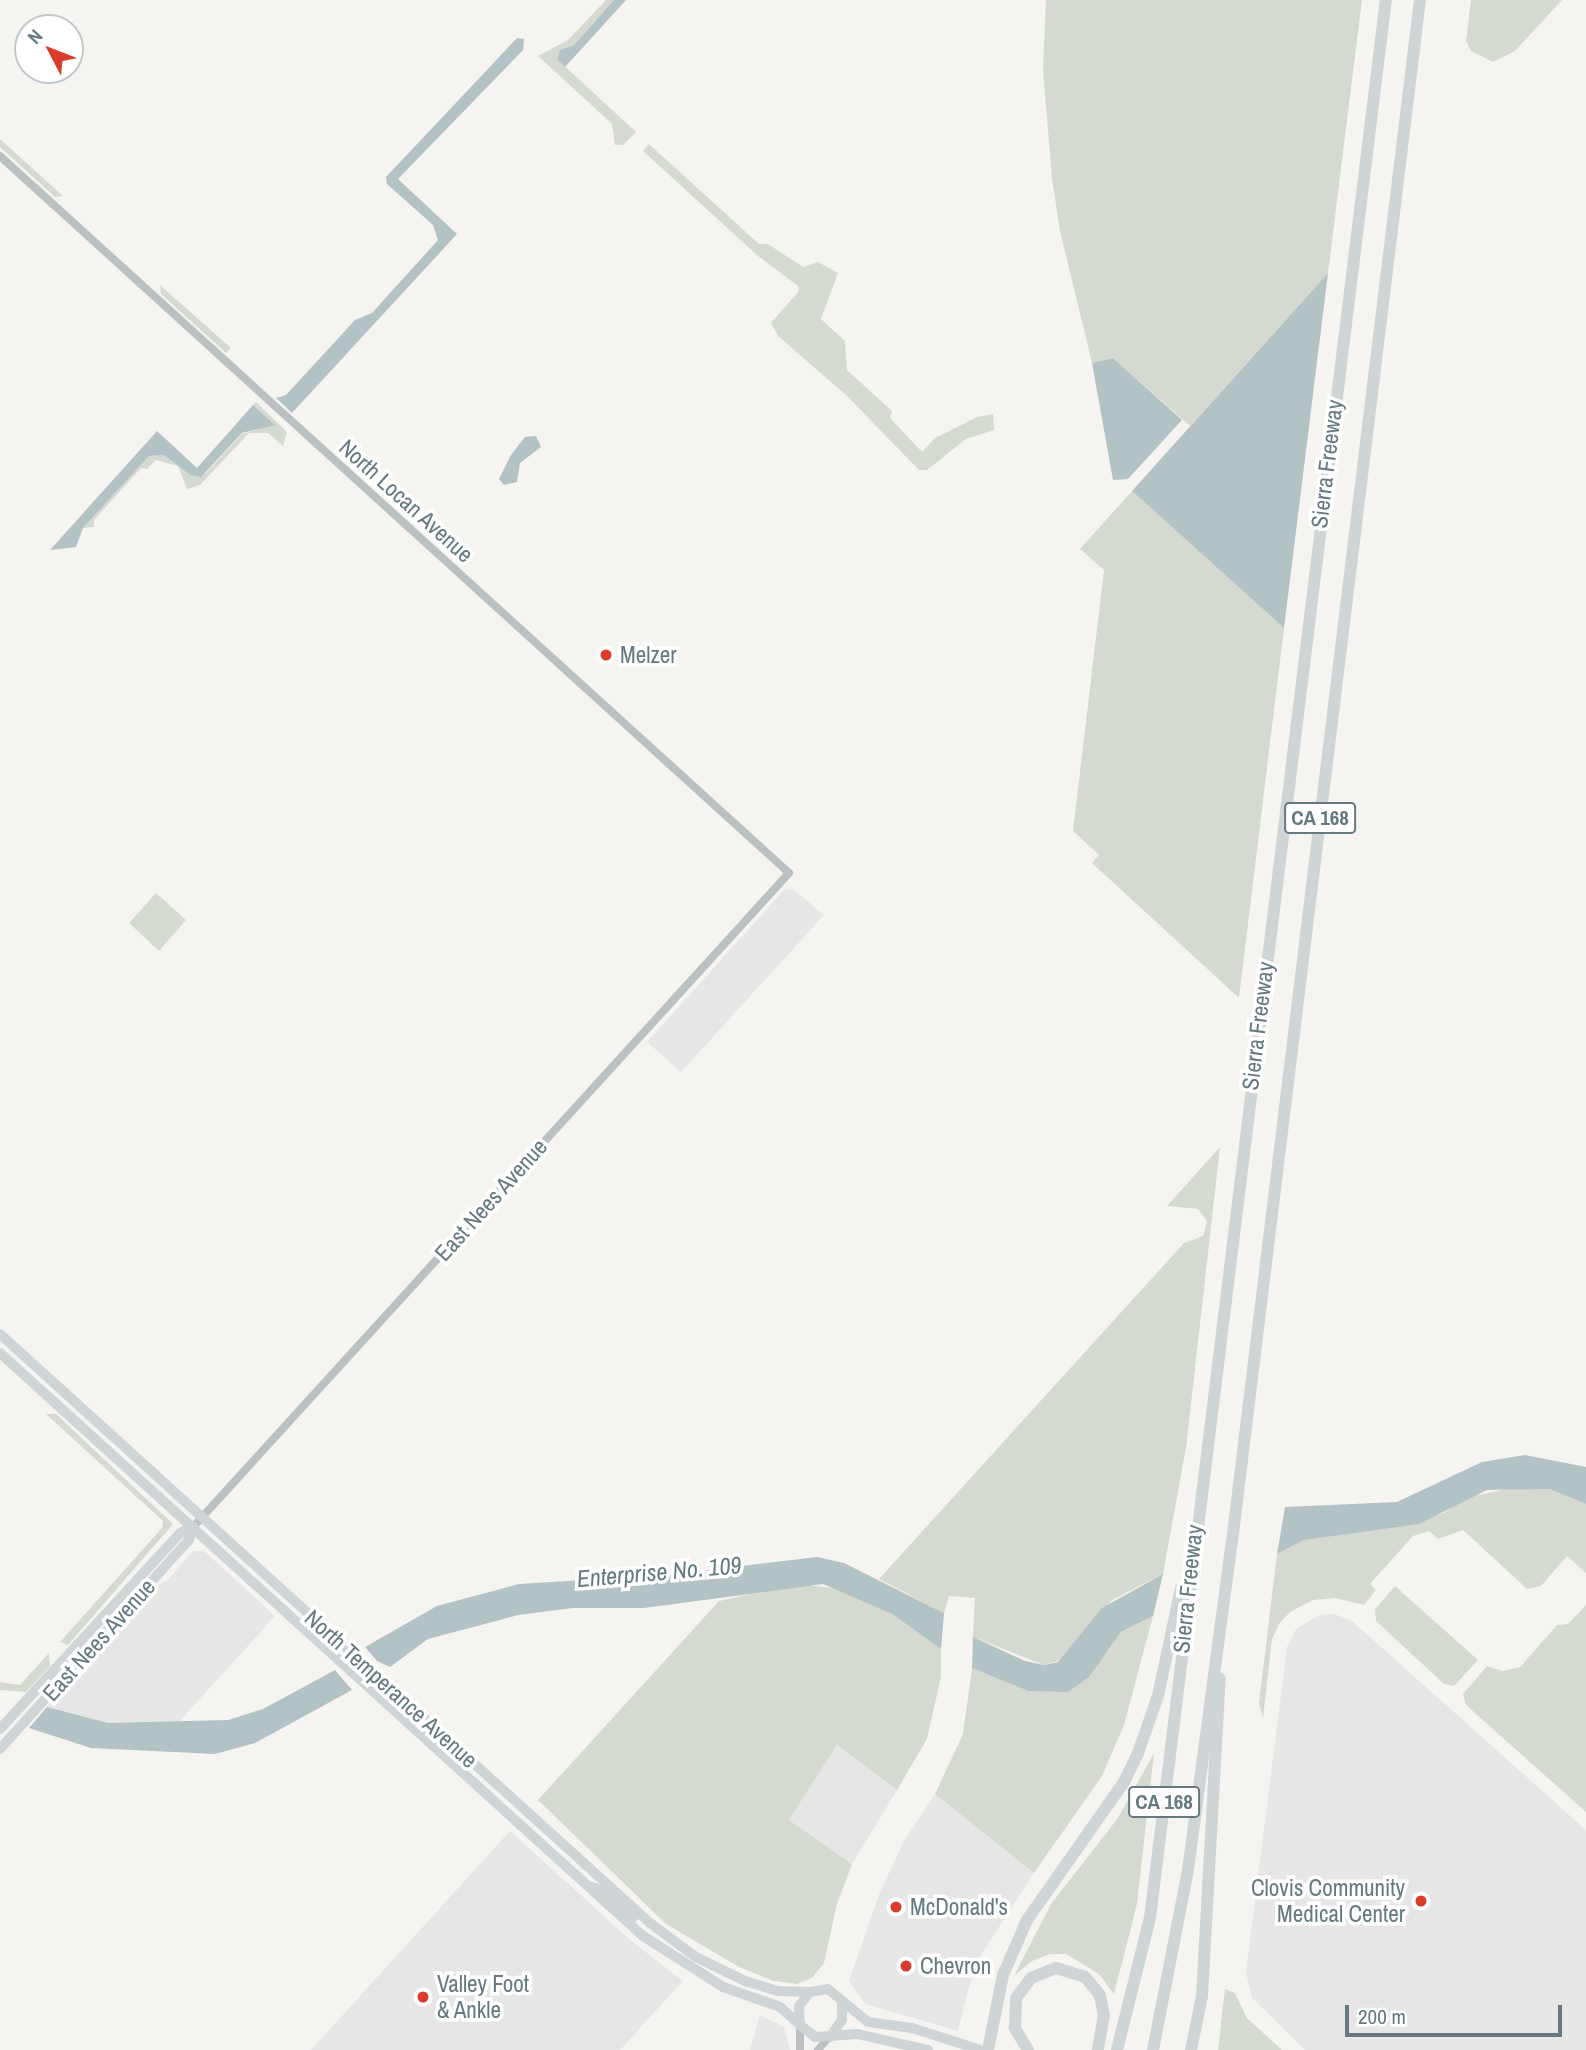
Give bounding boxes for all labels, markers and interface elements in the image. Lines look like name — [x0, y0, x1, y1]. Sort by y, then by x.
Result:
north arrow — [14, 14, 84, 84]
text: N — [21, 23, 48, 49]
street label: Sierra Freeway — [1305, 398, 1349, 530]
street label: North Locan Avenue — [333, 433, 479, 569]
place label: Melzer — [620, 641, 677, 669]
marker: Melzer — [598, 647, 614, 663]
road number: CA 168 — [1283, 800, 1357, 836]
street label: Sierra Freeway — [1236, 960, 1280, 1092]
street label: East Nees Avenue — [429, 1133, 553, 1267]
street label: Sierra Freeway — [1168, 1523, 1208, 1655]
water label: Enterprise No. 109 — [575, 1550, 743, 1594]
street label: East Nees Avenue — [37, 1573, 161, 1707]
street label: North Temperance Avenue — [299, 1604, 483, 1774]
road number: CA 168 — [1127, 1784, 1201, 1820]
place label: Clovis Community Medical Center — [1251, 1874, 1405, 1928]
marker: Clovis Community Medical Center — [1411, 1891, 1431, 1911]
place label: McDonald's — [910, 1893, 1008, 1921]
marker: McDonald's — [888, 1899, 904, 1915]
place label: Chevron — [920, 1952, 991, 1980]
marker: Chevron — [898, 1958, 914, 1974]
place label: Valley Foot & Ankle — [437, 1970, 529, 2024]
marker: Valley Foot & Ankle — [415, 1989, 431, 2005]
scale bar — [1348, 1990, 1565, 2034]
text: 200 m — [1358, 2002, 1406, 2031]

